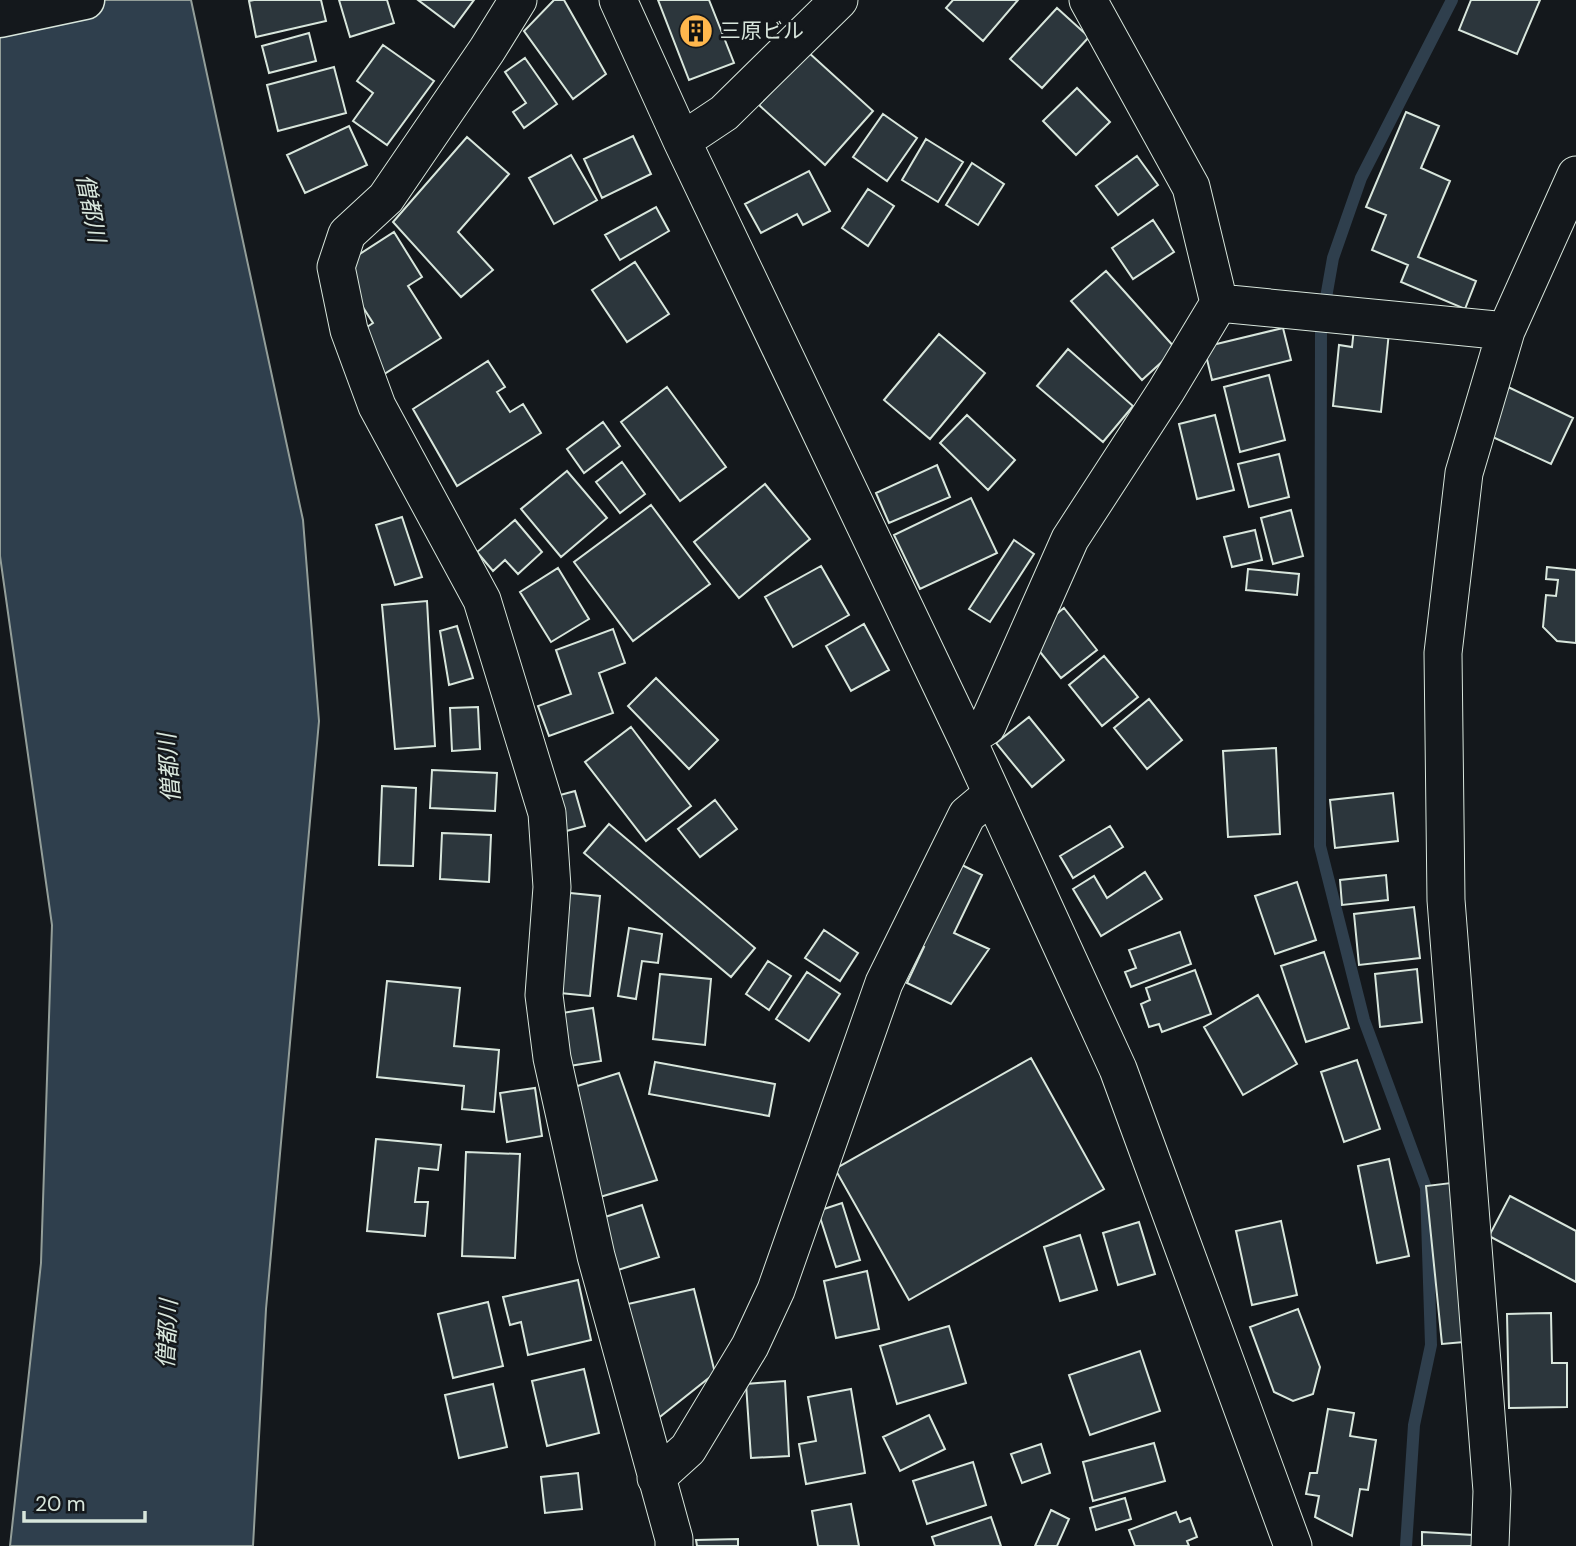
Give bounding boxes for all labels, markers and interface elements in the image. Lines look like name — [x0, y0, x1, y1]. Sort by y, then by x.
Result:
building icon: 三原ビル — [677, 12, 715, 50]
place label: 三原ビル — [720, 17, 804, 45]
water label: 僧都川 — [70, 171, 113, 248]
water label: 僧都川 — [151, 730, 186, 803]
water label: 僧都川 — [150, 1296, 184, 1369]
scale bar — [24, 1480, 145, 1524]
text: 20 m — [35, 1490, 86, 1518]

